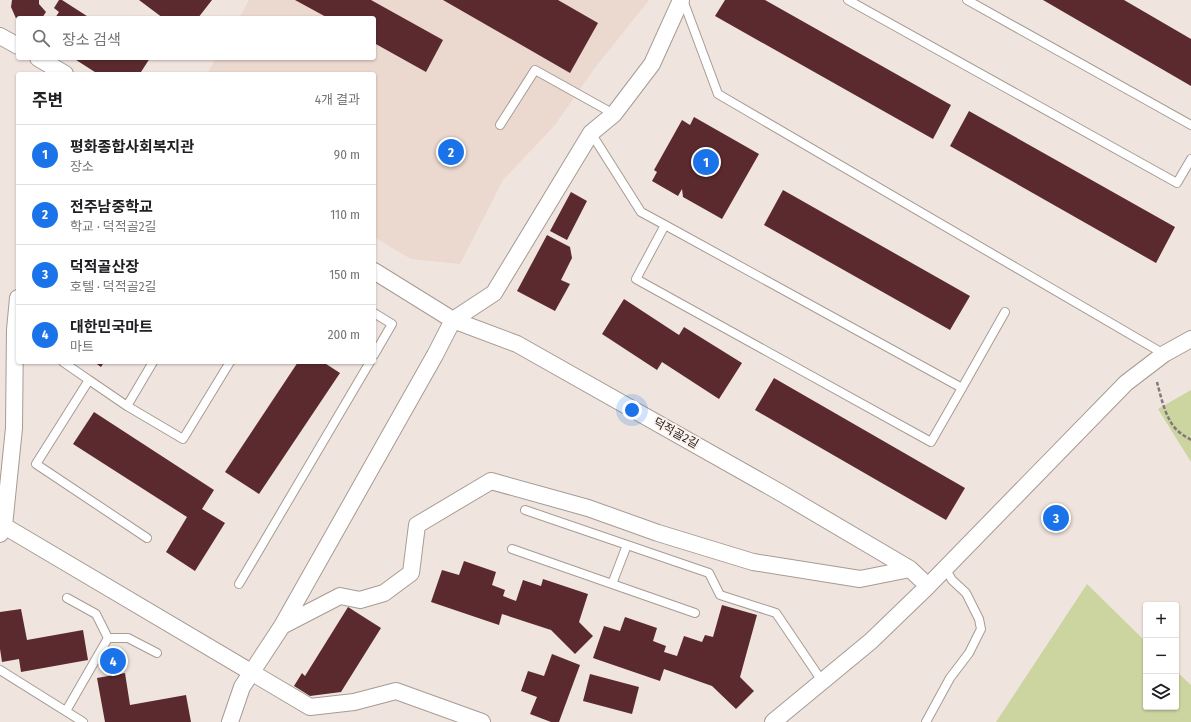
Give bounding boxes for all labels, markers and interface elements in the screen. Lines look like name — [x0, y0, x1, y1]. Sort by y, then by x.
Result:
search box — [16, 16, 376, 60]
icon: search — [30, 27, 52, 49]
text: 장소 검색 — [62, 31, 121, 49]
text: 주변 — [32, 90, 63, 111]
text: 4개 결과 — [315, 92, 360, 107]
pin: 2 — [438, 137, 464, 167]
text: 평화종합사회복지관 — [70, 138, 194, 156]
text: 1 — [42, 147, 48, 162]
text: 90 m — [334, 147, 360, 162]
pin: 1 — [693, 147, 719, 177]
text: 장소 — [70, 159, 94, 174]
text: 전주남중학교 — [70, 198, 153, 216]
text: 2 — [42, 207, 48, 222]
text: 110 m — [330, 207, 360, 222]
text: 학교 · 덕적골2길 — [70, 219, 156, 234]
text: 덕적골산장 — [70, 258, 139, 276]
text: 3 — [42, 267, 48, 282]
text: 150 m — [329, 267, 360, 282]
text: 호텔 · 덕적골2길 — [70, 279, 156, 294]
text: 대한민국마트 — [70, 318, 153, 336]
text: 4 — [42, 327, 48, 342]
text: 200 m — [328, 327, 360, 342]
text: 마트 — [70, 339, 94, 354]
your location — [622, 400, 642, 420]
street label: 덕적골2길 — [651, 415, 701, 451]
pin: 3 — [1043, 503, 1069, 533]
map controls — [1143, 602, 1179, 710]
button: + — [1143, 602, 1179, 638]
button: − — [1143, 638, 1179, 674]
pin: 4 — [100, 646, 126, 676]
button: layers — [1143, 674, 1179, 710]

